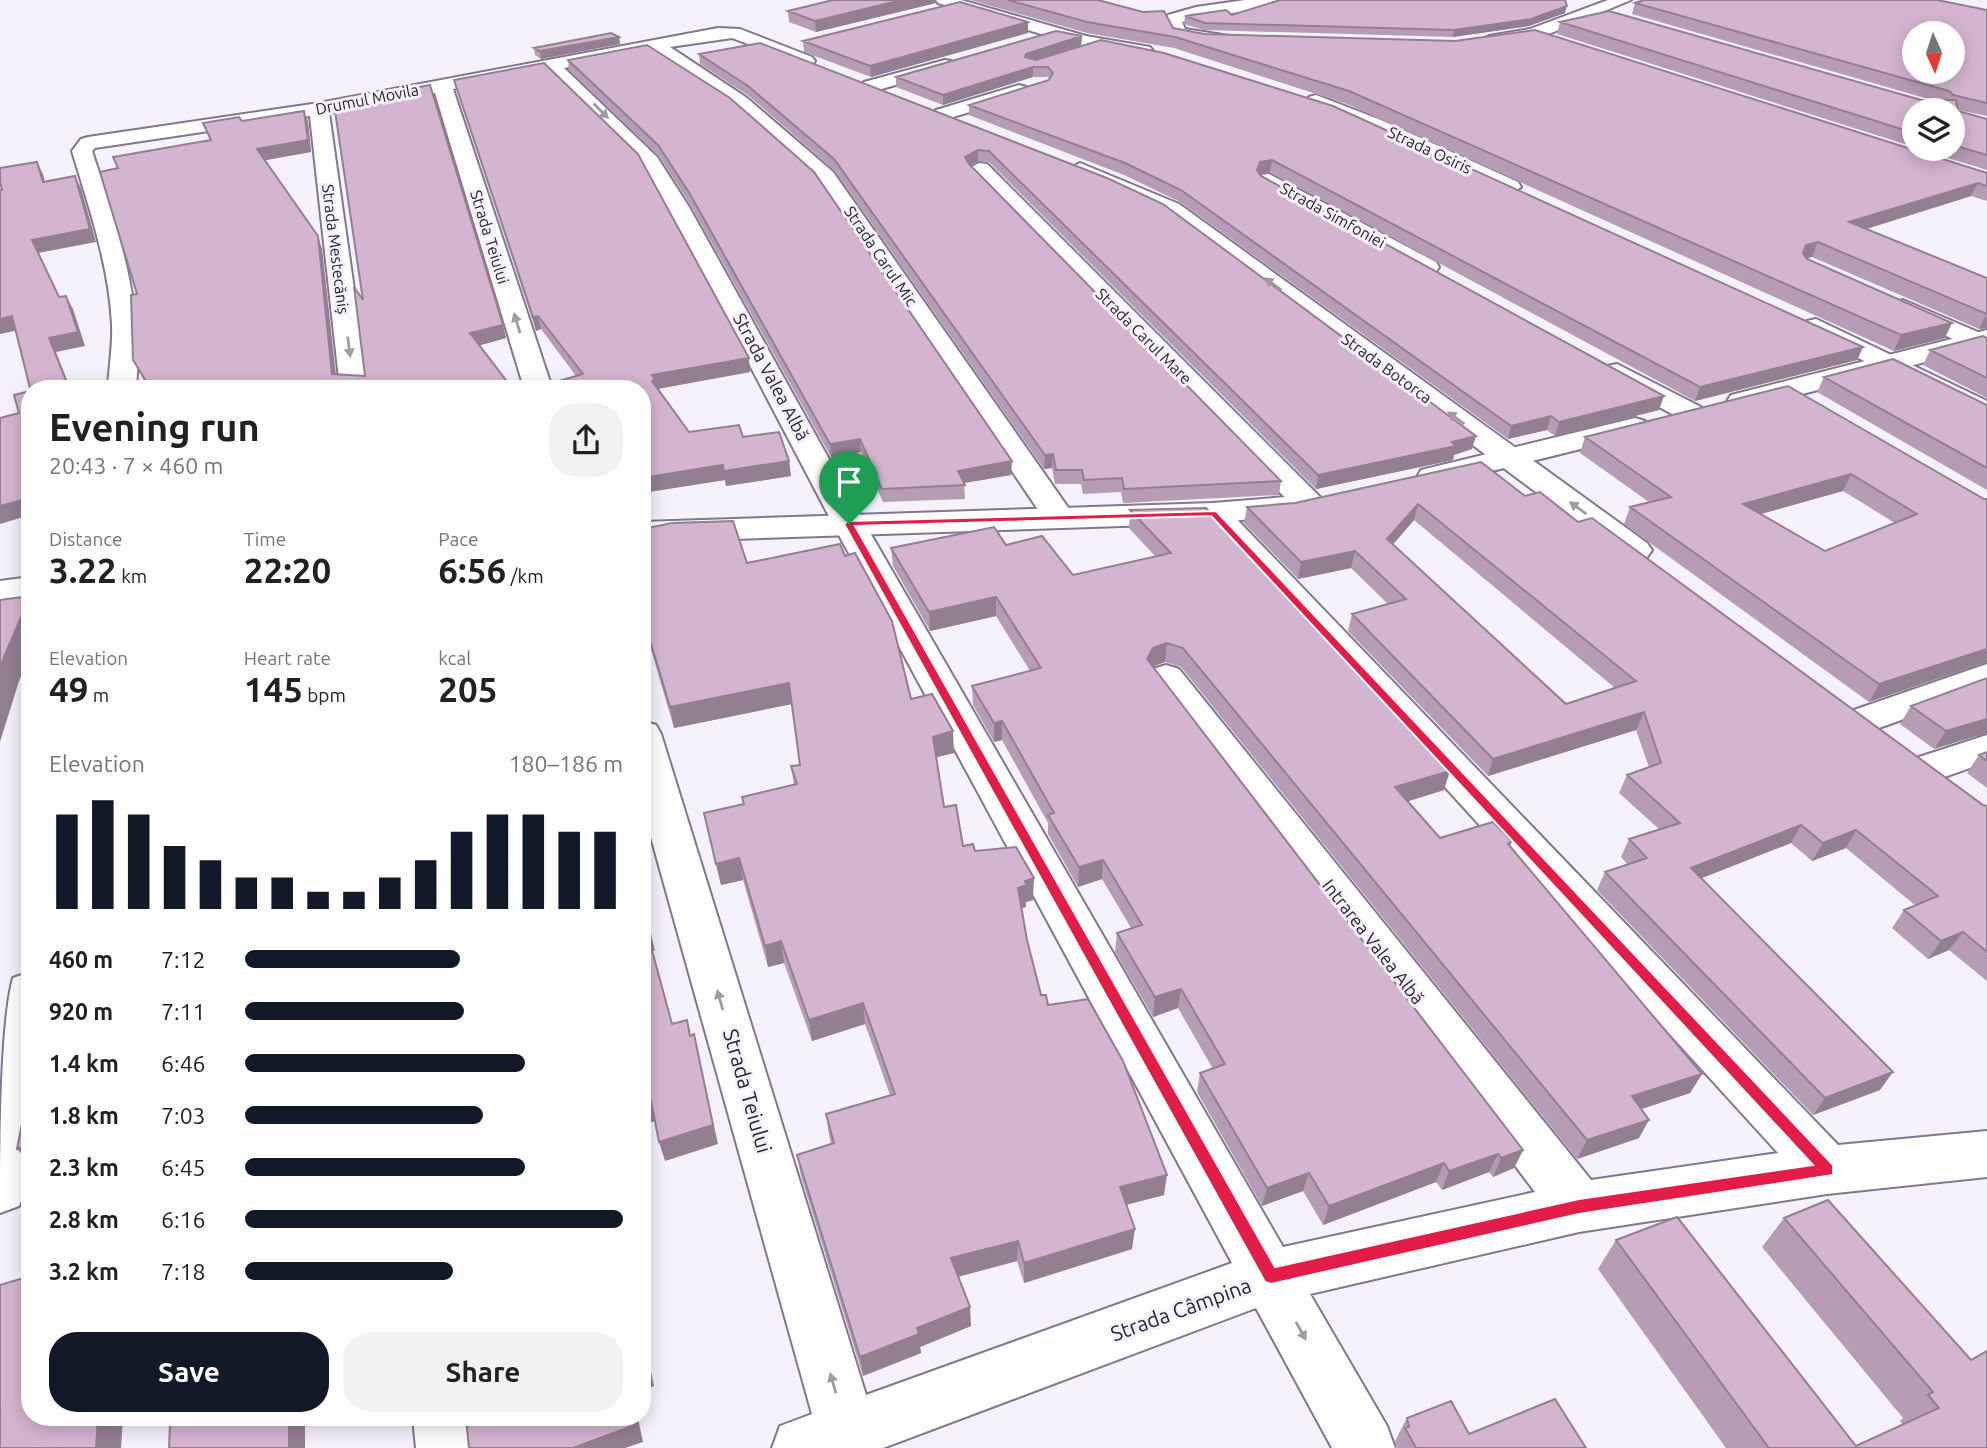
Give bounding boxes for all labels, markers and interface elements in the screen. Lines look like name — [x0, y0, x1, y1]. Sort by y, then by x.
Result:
north arrow — [1902, 21, 1965, 84]
map controls — [1902, 21, 1965, 161]
street label: Drumul Movila — [314, 80, 420, 118]
button: layers — [1902, 98, 1965, 161]
one-way arrow — [592, 103, 609, 119]
street label: Strada Osiris — [1385, 123, 1475, 177]
street label: Strada Simfoniei — [1277, 179, 1389, 251]
street label: Strada Mestecăniș — [319, 183, 353, 315]
street label: Strada Teiului — [467, 188, 513, 286]
street label: Strada Carul Mic — [841, 203, 921, 310]
one-way arrow — [1263, 277, 1282, 291]
street label: Strada Carul Mare — [1092, 284, 1196, 388]
street label: Strada Valea Albă — [730, 310, 814, 444]
one-way arrow — [511, 313, 522, 334]
street label: Strada Botorca — [1338, 329, 1436, 407]
one-way arrow — [343, 336, 354, 358]
button: share — [549, 403, 623, 477]
text: Evening run — [49, 406, 260, 448]
one-way arrow — [1447, 412, 1465, 426]
pin — [819, 452, 879, 524]
text: 20:43 · 7 × 460 m — [49, 453, 223, 478]
icon: arrive — [830, 463, 868, 501]
one-way arrow — [1569, 500, 1587, 515]
text: Distance — [49, 528, 123, 550]
text: Time — [244, 528, 286, 550]
text: Pace — [438, 528, 479, 550]
text: 3.22 — [49, 550, 117, 590]
text: 22:20 — [244, 550, 331, 590]
text: 6:56 — [438, 550, 506, 590]
text: km — [117, 565, 147, 587]
text: /km — [506, 565, 544, 587]
text: Elevation — [49, 647, 128, 669]
text: Heart rate — [244, 647, 331, 669]
text: kcal — [438, 647, 471, 669]
text: 49 — [49, 669, 88, 709]
text: 145 — [244, 669, 303, 709]
text: 205 — [438, 669, 498, 709]
text: m — [88, 684, 109, 706]
text: bpm — [303, 684, 346, 706]
text: Elevation — [49, 751, 145, 776]
text: 180–186 m — [509, 751, 623, 776]
street label: Intrarea Valea Albă — [1319, 875, 1429, 1008]
text: 460 m — [49, 947, 113, 972]
text: 7:12 — [161, 947, 206, 972]
one-way arrow — [715, 989, 725, 1010]
text: 920 m — [49, 999, 113, 1024]
text: 7:11 — [161, 999, 206, 1024]
street label: Strada Teiului — [719, 1026, 777, 1155]
text: 1.4 km — [49, 1051, 119, 1076]
text: 6:46 — [161, 1051, 206, 1076]
text: 1.8 km — [49, 1103, 119, 1128]
text: 7:03 — [161, 1103, 206, 1128]
text: 2.3 km — [49, 1155, 119, 1180]
text: 6:45 — [161, 1155, 206, 1180]
text: 2.8 km — [49, 1207, 119, 1232]
text: 6:16 — [161, 1207, 206, 1232]
text: 3.2 km — [49, 1259, 119, 1284]
text: 7:18 — [161, 1259, 206, 1284]
street label: Strada Câmpina — [1107, 1272, 1254, 1346]
one-way arrow — [1295, 1321, 1307, 1341]
button: Save — [49, 1332, 329, 1412]
button: Share — [343, 1332, 623, 1412]
one-way arrow — [827, 1372, 837, 1393]

